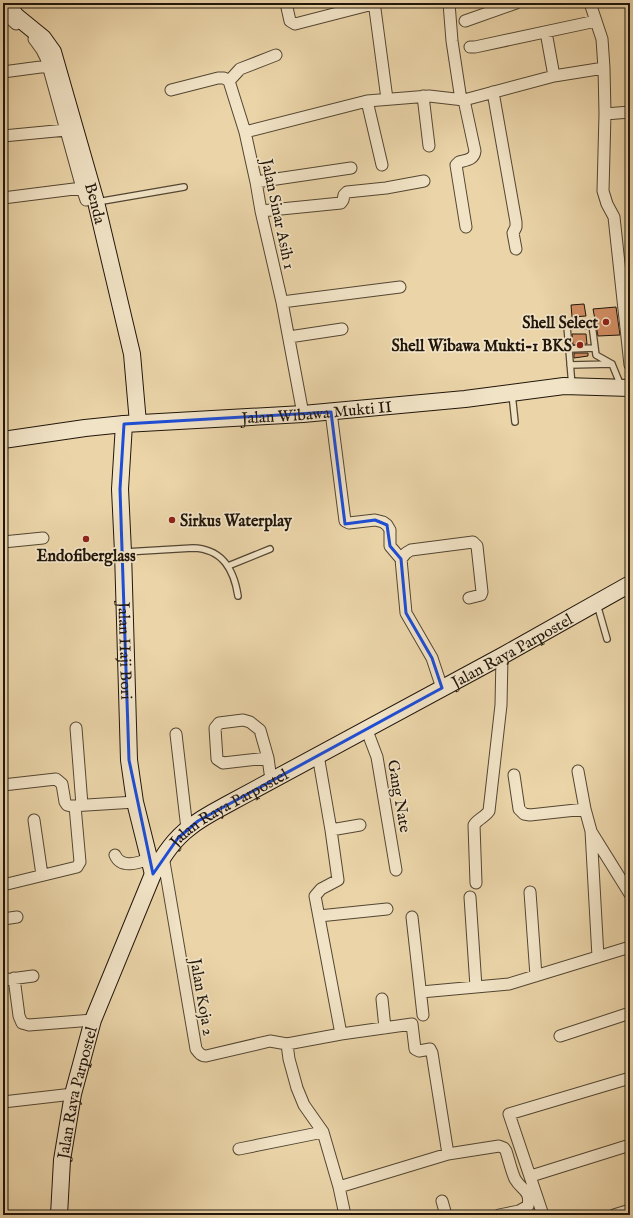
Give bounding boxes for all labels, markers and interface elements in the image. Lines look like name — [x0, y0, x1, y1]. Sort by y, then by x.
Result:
street label: Jalan Sinar Asih 1 — [255, 155, 299, 271]
street label: Benda — [79, 181, 109, 226]
place label: Shell Select — [522, 314, 599, 334]
marker: Shell Select — [601, 317, 611, 327]
place label: Shell Wibawa Mukti-1 BKS — [392, 337, 572, 357]
marker: Shell Wibawa Mukti-1 BKS — [575, 340, 585, 350]
street label: Jalan Wibawa Mukti II — [239, 398, 393, 430]
place label: Sirkus Waterplay — [180, 512, 293, 532]
marker: Sirkus Waterplay — [167, 515, 177, 525]
marker: Endofiberglass — [81, 534, 91, 544]
place label: Endofiberglass — [36, 547, 136, 567]
street label: Jalan Haji Bori — [112, 600, 135, 700]
street label: Jalan Raya Parpostel — [447, 610, 577, 694]
street label: Gang Nate — [382, 758, 414, 834]
street label: Jalan Raya Parpostel — [165, 765, 293, 853]
street label: Jalan Koja 2 — [184, 955, 218, 1038]
street label: Jalan Raya Parpostel — [54, 1024, 103, 1163]

